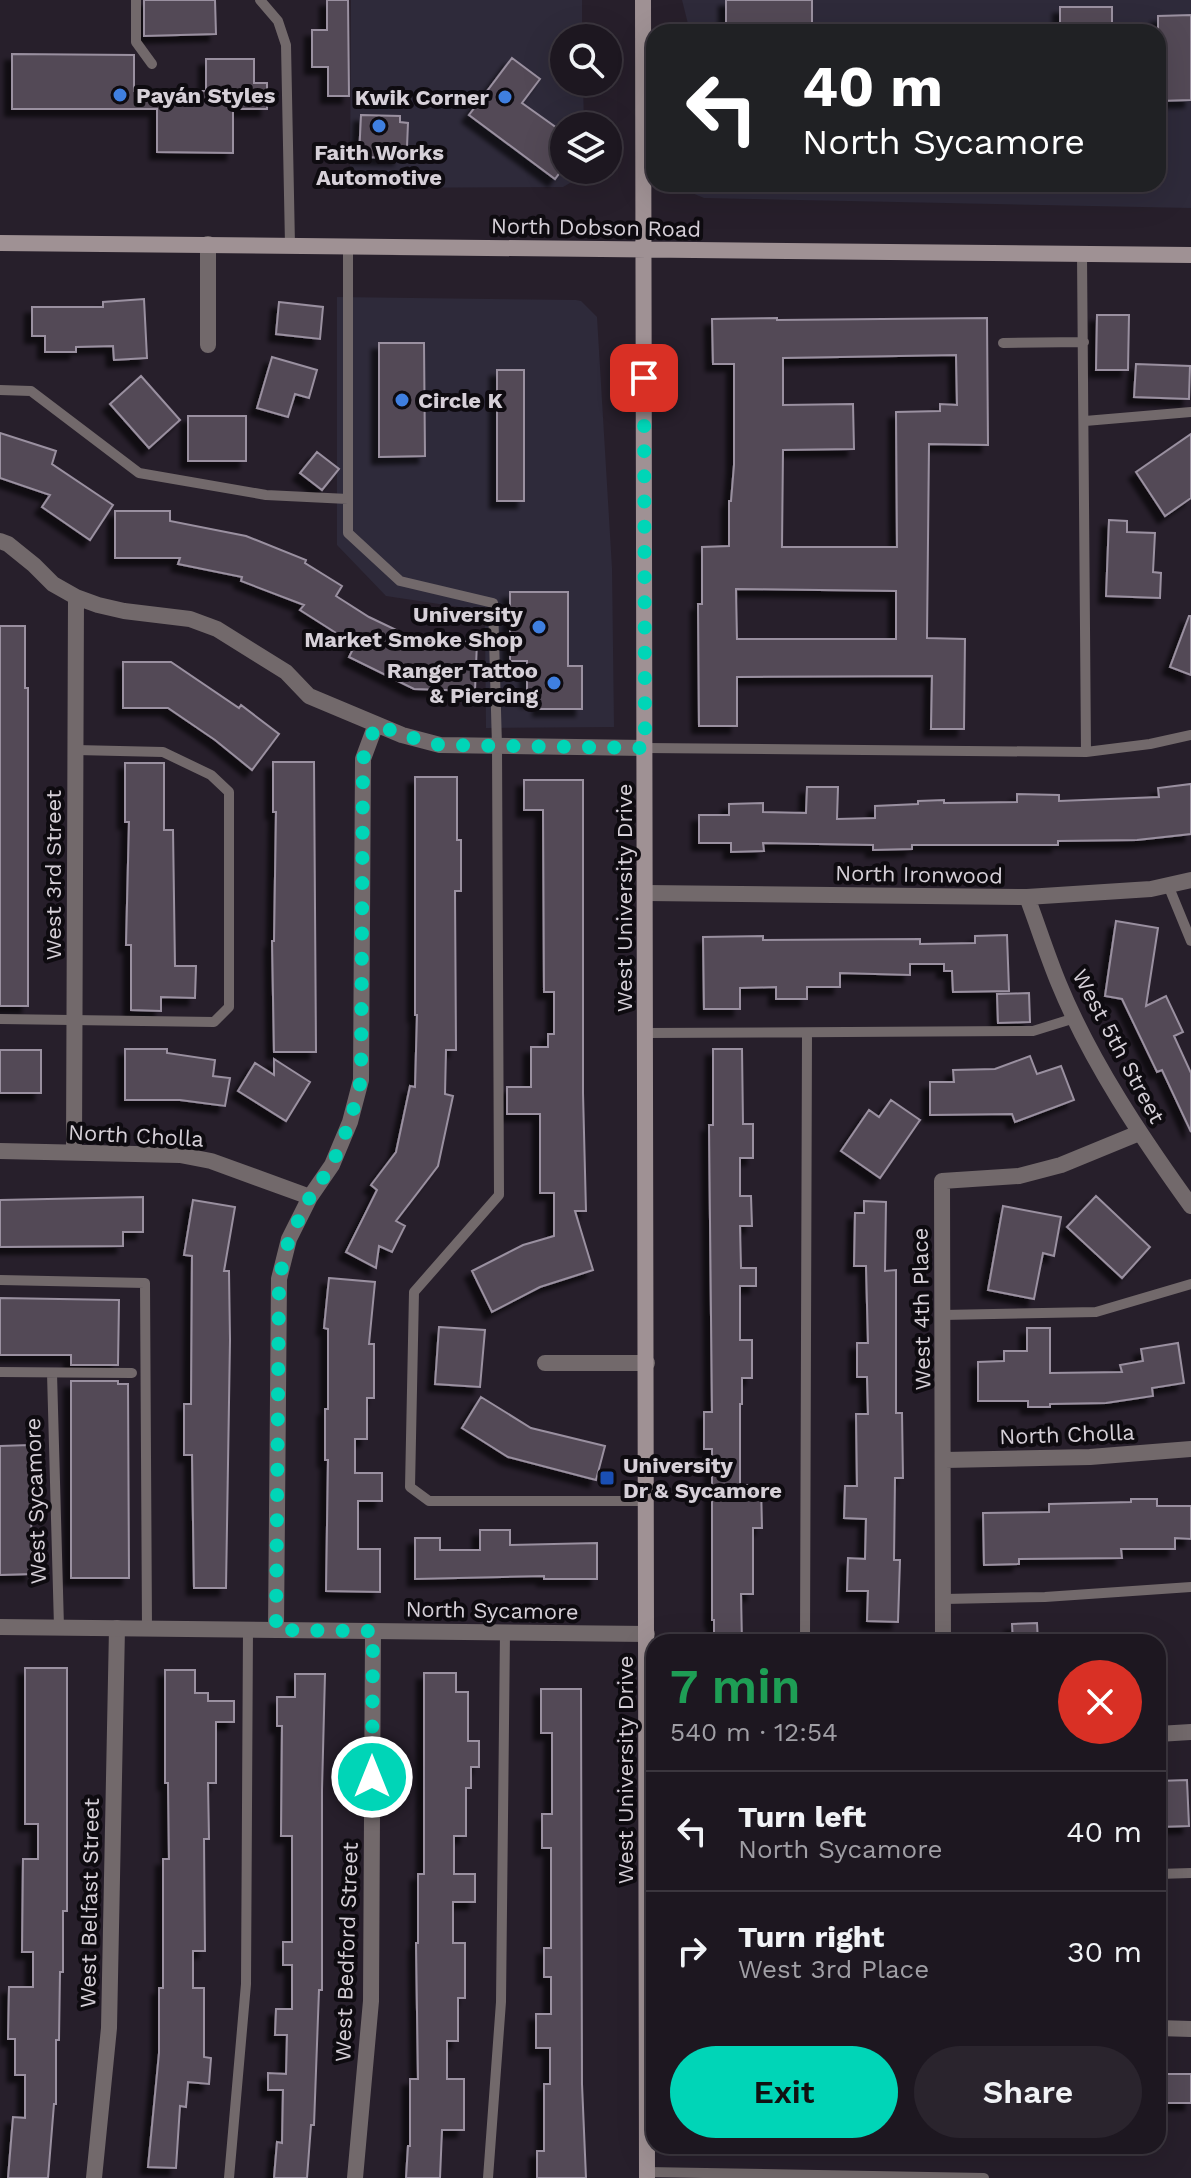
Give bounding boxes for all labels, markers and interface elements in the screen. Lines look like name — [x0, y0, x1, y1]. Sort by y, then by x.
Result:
map controls — [550, 24, 622, 184]
button: search — [550, 24, 622, 96]
text: 40 m — [802, 54, 943, 120]
icon: left — [670, 56, 774, 160]
place label: Payán Styles — [136, 83, 276, 108]
place label: Kwik Corner — [355, 85, 490, 110]
marker: Payán Styles — [111, 86, 129, 104]
marker: Kwik Corner — [496, 88, 514, 106]
button: layers — [550, 112, 622, 184]
marker: Faith Works Automotive — [370, 117, 388, 135]
text: North Sycamore — [802, 121, 1085, 163]
place label: Faith Works Automotive — [314, 140, 444, 190]
street label: North Dobson Road — [491, 213, 701, 242]
pin — [610, 344, 678, 412]
icon: arrive — [622, 356, 666, 400]
place label: Circle K — [418, 388, 503, 413]
marker: Circle K — [393, 391, 411, 409]
place label: University Market Smoke Shop — [304, 602, 524, 652]
marker: University Market Smoke Shop — [530, 618, 548, 636]
place label: Ranger Tattoo & Piercing — [387, 658, 539, 708]
marker: Ranger Tattoo & Piercing — [545, 674, 563, 692]
street label: West University Drive — [612, 784, 637, 1012]
street label: West 3rd Street — [41, 790, 66, 960]
street label: North Ironwood — [835, 861, 1003, 888]
street label: West 5th Street — [1067, 965, 1170, 1127]
street label: North Cholla — [68, 1119, 204, 1152]
street label: West 4th Place — [908, 1227, 935, 1391]
street label: West Sycamore — [20, 1417, 51, 1585]
street label: North Cholla — [999, 1420, 1135, 1449]
place label: University Dr & Sycamore — [623, 1453, 782, 1503]
marker: University Dr & Sycamore — [598, 1469, 616, 1487]
street label: North Sycamore — [405, 1596, 579, 1625]
street label: West University Drive — [613, 1656, 638, 1884]
text: 7 min — [670, 1658, 800, 1715]
button: close — [1058, 1660, 1142, 1744]
text: 540 m · 12:54 — [670, 1717, 838, 1747]
position arrow — [330, 1735, 414, 1819]
street label: West Belfast Street — [75, 1798, 104, 2008]
text: Turn left — [738, 1799, 866, 1834]
icon: left — [670, 1809, 714, 1853]
text: 40 m — [1066, 1814, 1142, 1849]
text: North Sycamore — [738, 1834, 942, 1864]
street label: West Bedford Street — [330, 1842, 363, 2062]
text: Turn right — [738, 1919, 884, 1954]
icon: right — [670, 1929, 714, 1973]
text: 30 m — [1067, 1934, 1142, 1969]
text: West 3rd Place — [738, 1954, 929, 1984]
button: Exit — [670, 2046, 898, 2138]
button: Share — [914, 2046, 1142, 2138]

